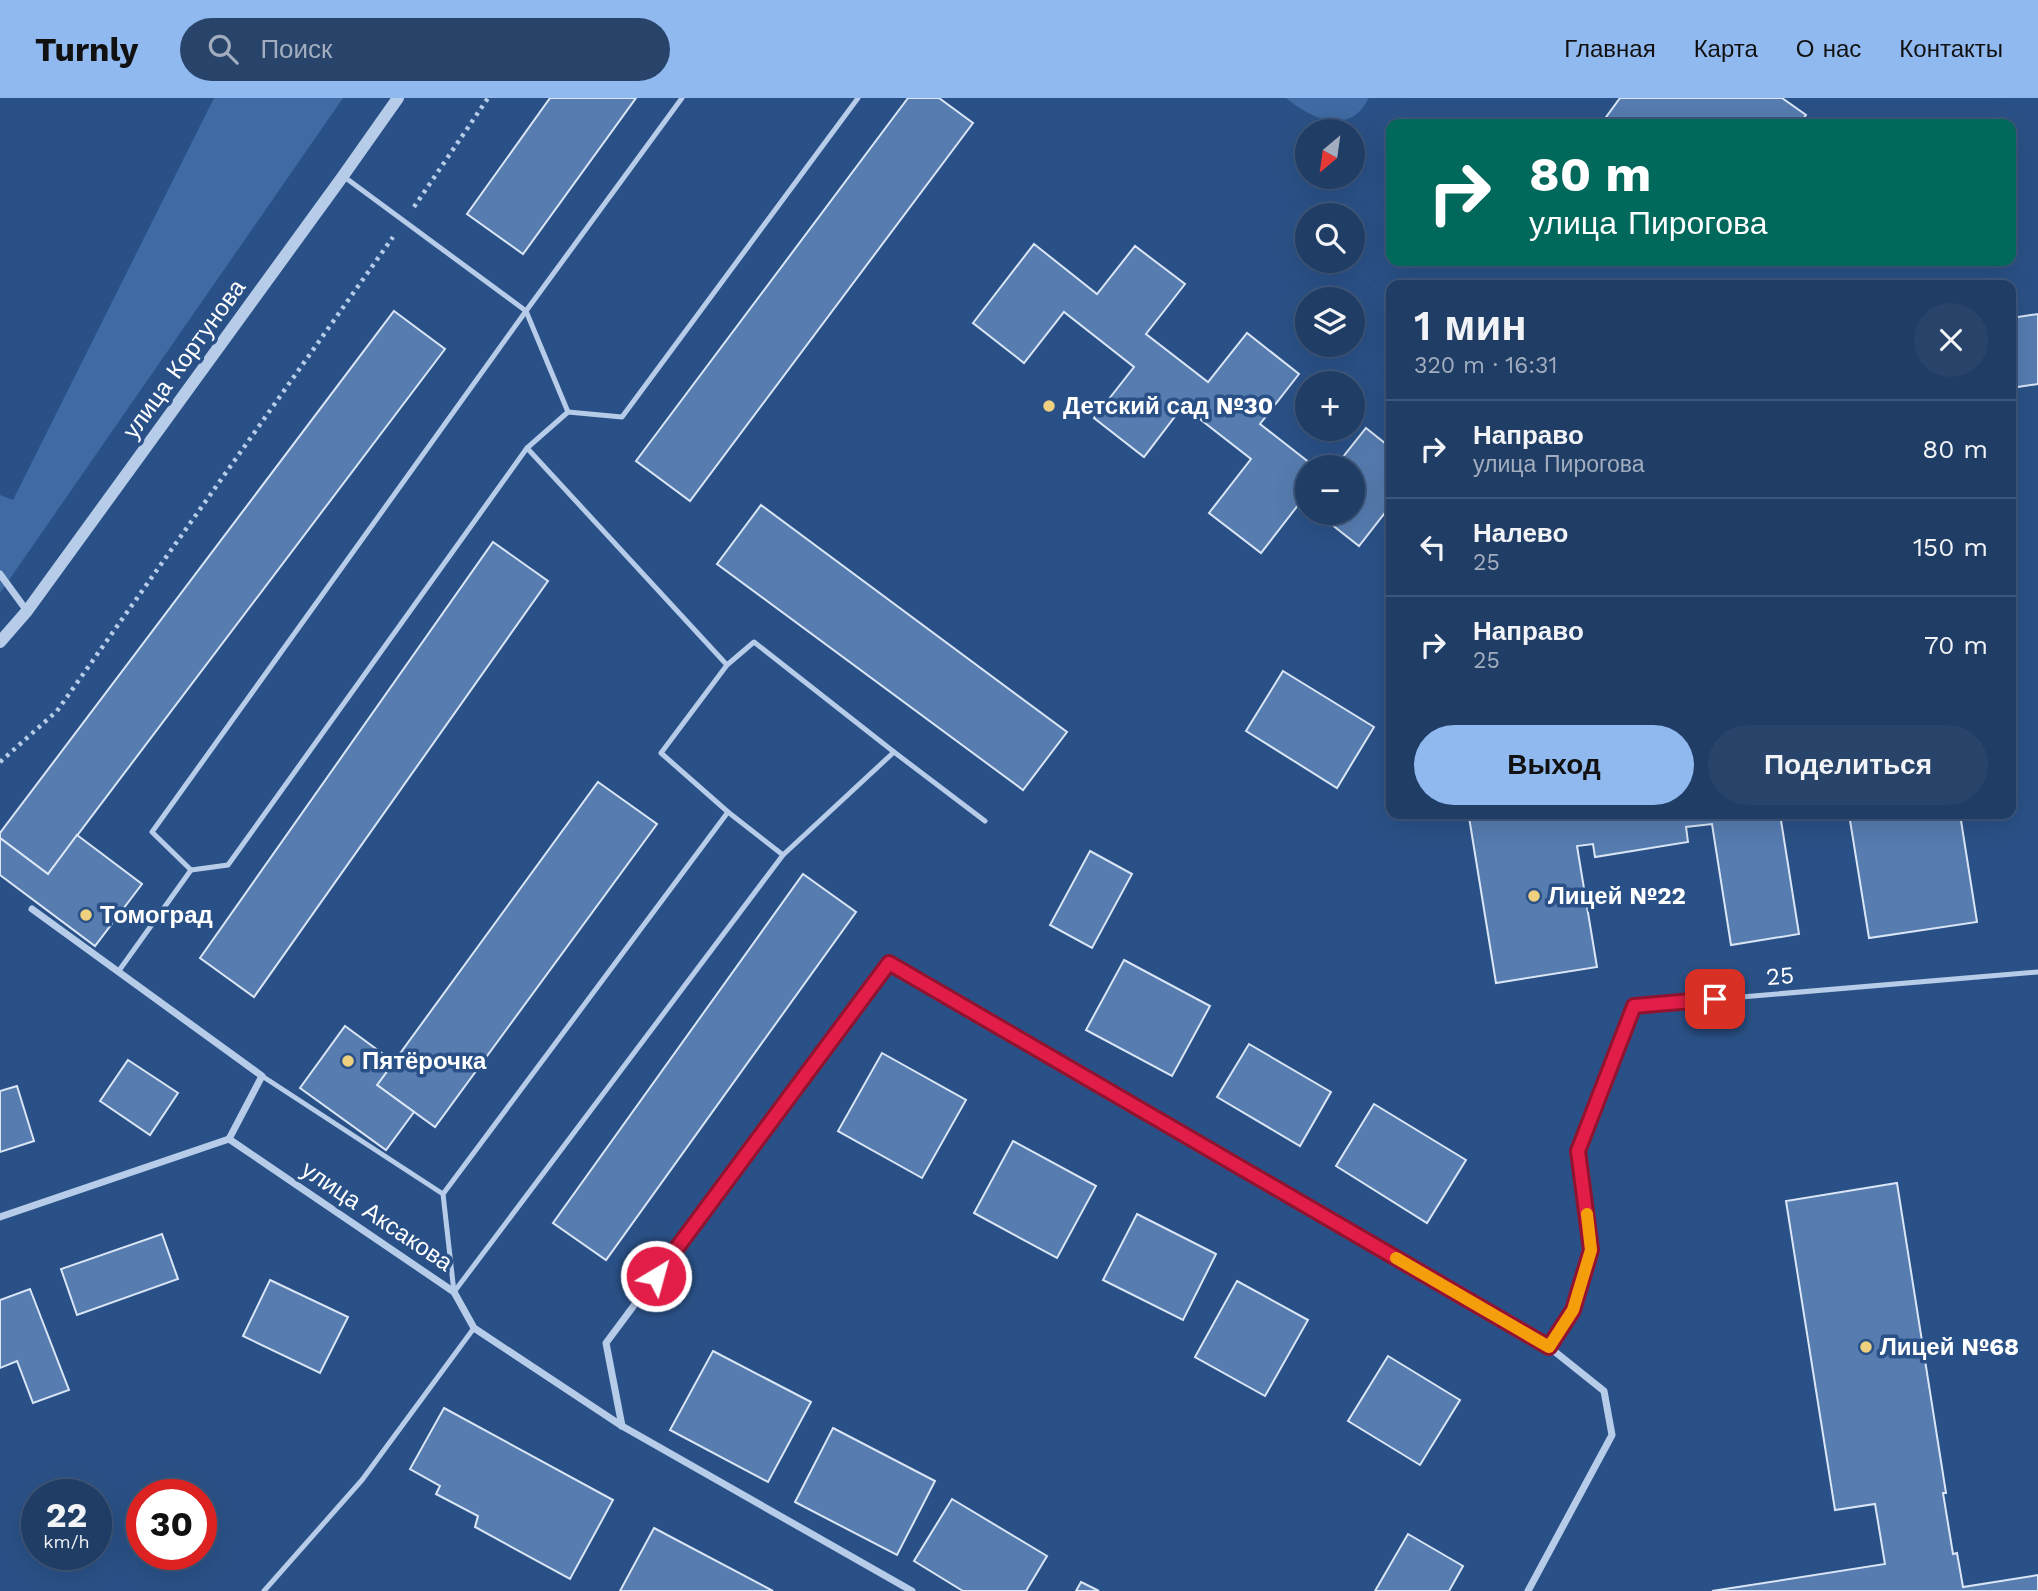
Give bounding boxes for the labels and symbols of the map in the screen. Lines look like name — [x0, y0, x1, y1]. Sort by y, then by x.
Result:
north arrow — [1295, 119, 1365, 189]
street label: улица Кортунова — [117, 273, 252, 444]
place label: Детский сад №30 — [1063, 392, 1273, 420]
marker: Детский сад №30 — [1041, 398, 1057, 414]
place label: Лицей №22 — [1548, 882, 1686, 910]
marker: Лицей №22 — [1526, 888, 1542, 904]
place label: Томоград — [100, 901, 213, 929]
marker: Томоград — [78, 907, 94, 923]
street label: 25 — [1765, 961, 1795, 991]
pin — [1685, 969, 1745, 1029]
place label: Пятёрочка — [362, 1047, 487, 1075]
marker: Пятёрочка — [340, 1053, 356, 1069]
street label: улица Аксакова — [296, 1155, 458, 1277]
position arrow — [619, 1239, 693, 1313]
place label: Лицей №68 — [1880, 1333, 2019, 1361]
marker: Лицей №68 — [1858, 1339, 1874, 1355]
speed limit sign: 30 — [126, 1479, 217, 1570]

